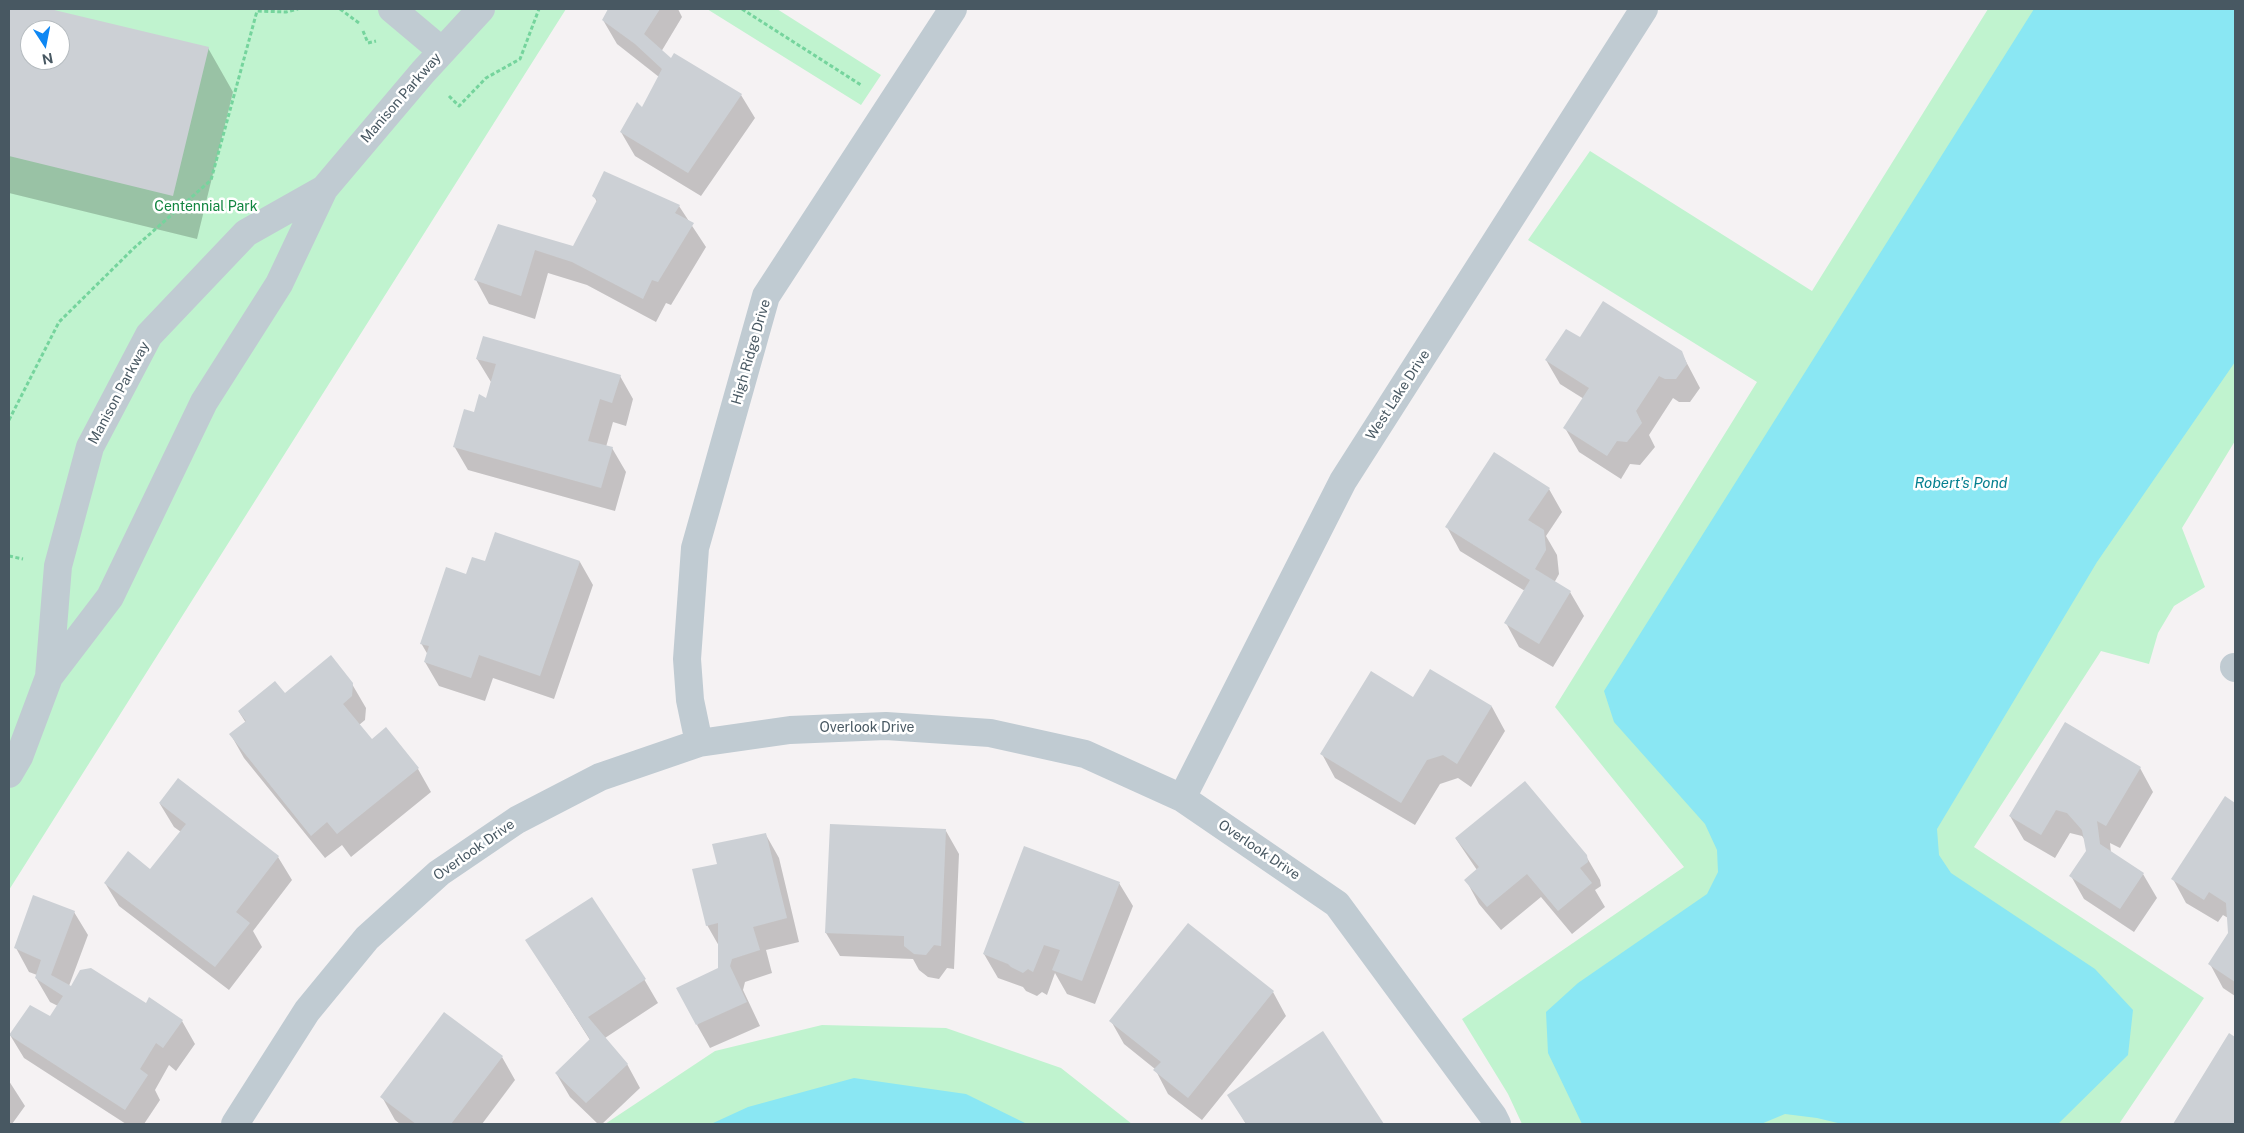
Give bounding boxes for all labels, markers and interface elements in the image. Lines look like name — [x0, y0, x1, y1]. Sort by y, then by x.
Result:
north arrow — [20, 20, 70, 70]
text: N — [41, 50, 55, 68]
street label: Manison Parkway — [357, 50, 445, 146]
park label: Centennial Park — [154, 199, 258, 215]
street label: High Ridge Drive — [728, 297, 774, 407]
street label: Manison Parkway — [85, 339, 153, 447]
street label: West Lake Drive — [1363, 347, 1433, 443]
water label: Robert's Pond — [1914, 474, 2008, 492]
street label: Overlook Drive — [819, 720, 915, 736]
street label: Overlook Drive — [430, 816, 518, 884]
street label: Overlook Drive — [1215, 816, 1303, 884]

